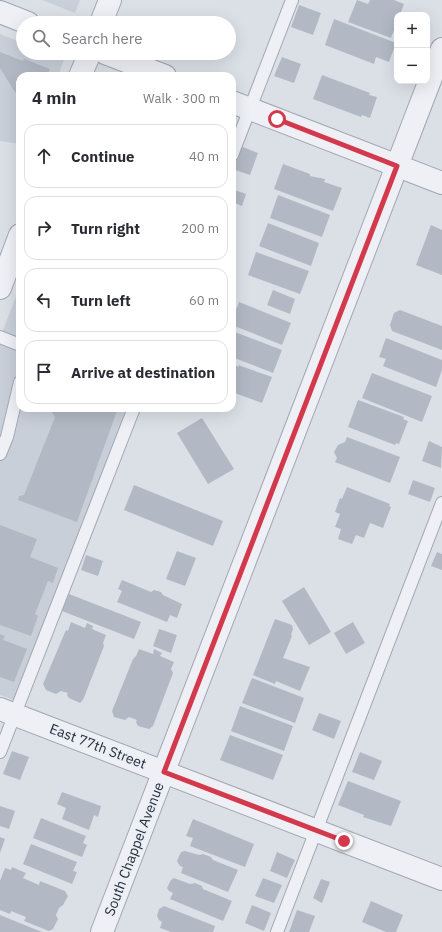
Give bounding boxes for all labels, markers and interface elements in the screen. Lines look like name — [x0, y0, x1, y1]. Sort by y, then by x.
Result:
map controls — [394, 12, 430, 84]
button: + — [394, 12, 430, 48]
search box — [16, 16, 236, 60]
icon: search — [30, 27, 52, 49]
text: Search here — [62, 29, 142, 48]
button: − — [394, 48, 430, 84]
text: 4 min — [32, 87, 76, 109]
text: Walk · 300 m — [143, 90, 220, 107]
route start — [268, 110, 286, 128]
icon: ahead — [33, 145, 55, 167]
text: Continue — [71, 147, 135, 166]
text: 40 m — [189, 148, 219, 165]
icon: right — [33, 217, 55, 239]
text: Turn right — [71, 219, 140, 238]
text: 200 m — [181, 220, 219, 237]
icon: left — [33, 289, 55, 311]
text: Turn left — [71, 291, 131, 310]
text: 60 m — [189, 292, 219, 309]
icon: arrive — [33, 361, 55, 383]
text: Arrive at destination — [71, 363, 215, 382]
street label: East 77th Street — [47, 719, 149, 773]
street label: South Chappel Avenue — [100, 779, 168, 919]
route end — [335, 832, 353, 850]

